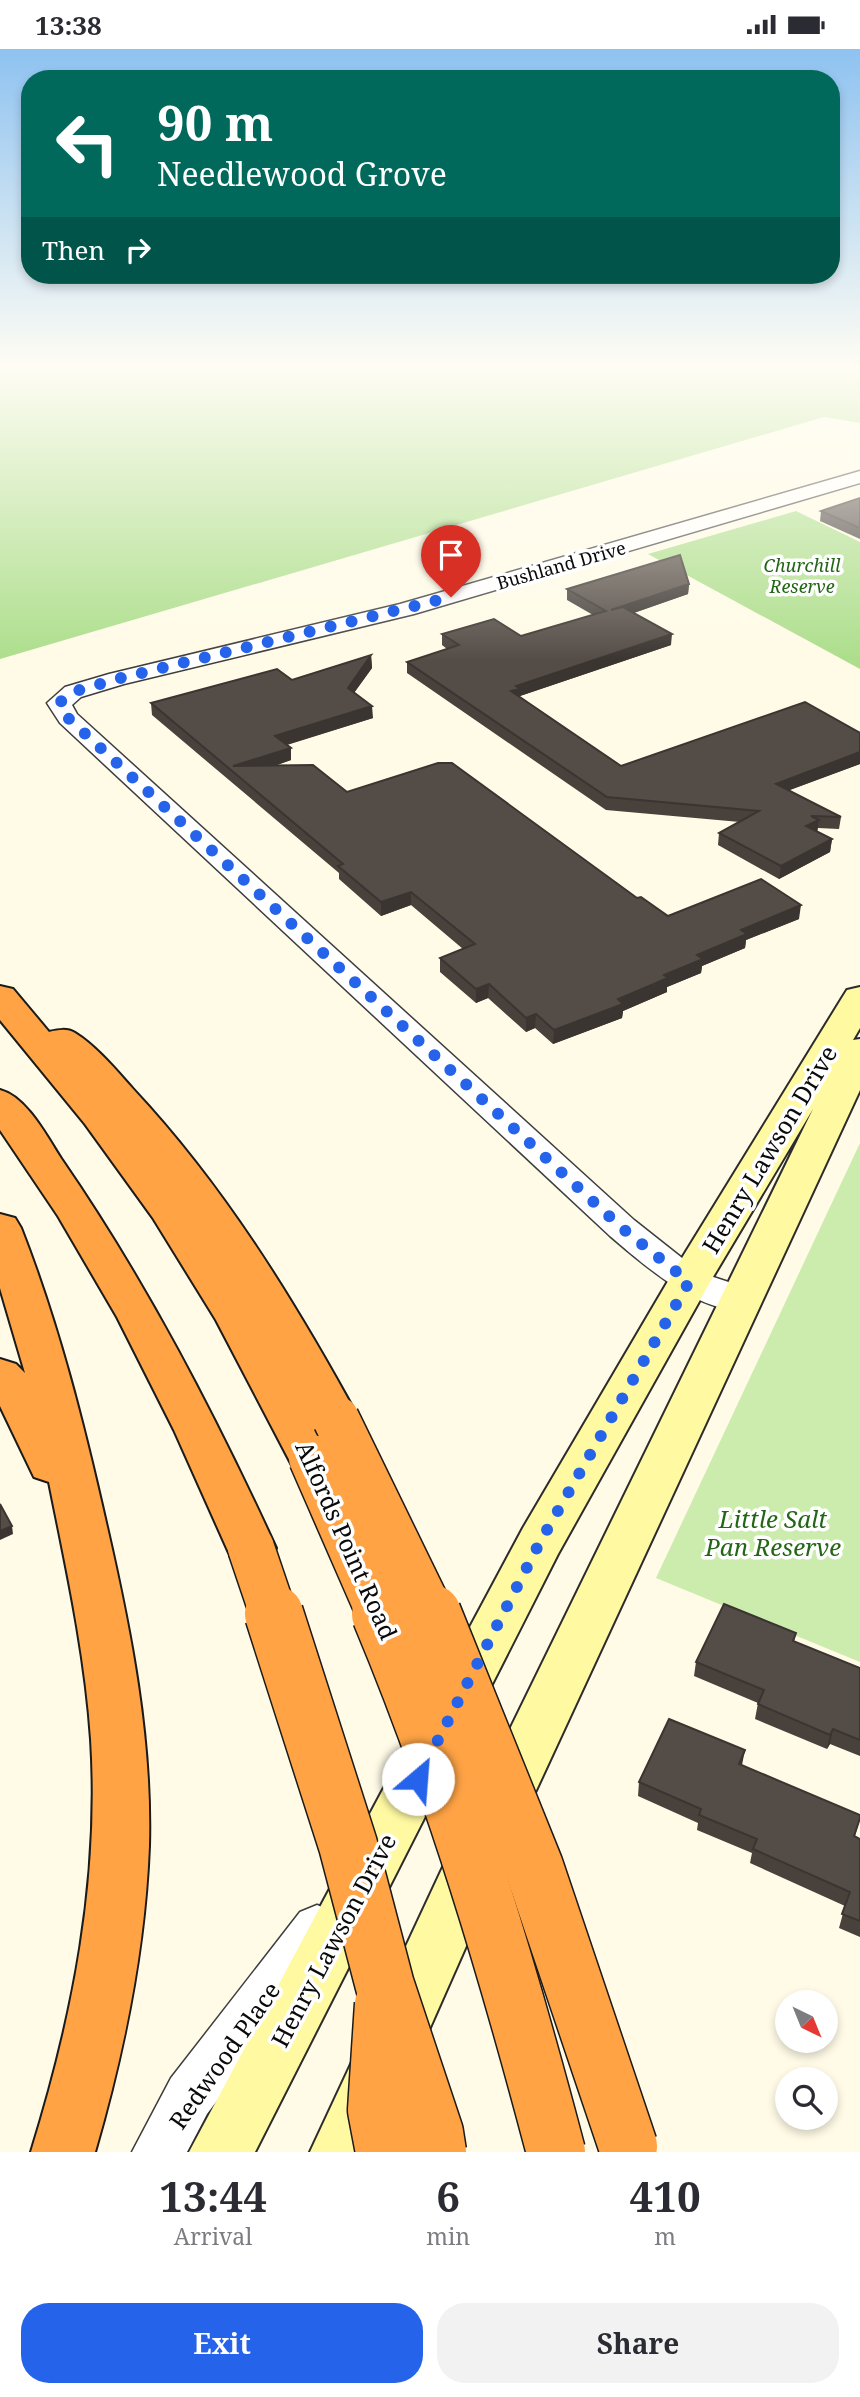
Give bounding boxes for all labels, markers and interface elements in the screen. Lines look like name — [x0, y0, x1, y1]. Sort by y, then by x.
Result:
text: 13:38 — [35, 7, 102, 43]
text: 90 m — [157, 89, 273, 155]
icon: left — [42, 98, 133, 189]
text: Needlewood Grove — [157, 152, 447, 195]
icon: right — [119, 231, 157, 269]
text: Then — [42, 232, 105, 268]
pin — [421, 525, 481, 597]
street label: Bushland Drive — [494, 535, 628, 595]
icon: arrive — [432, 536, 470, 574]
park label: Churchill Reserve — [764, 553, 841, 598]
street label: Henry Lawson Drive — [694, 1039, 844, 1259]
street label: Alfords Point Road — [288, 1435, 406, 1645]
park label: Little Salt Pan Reserve — [704, 1502, 841, 1563]
position arrow — [381, 1742, 455, 1816]
street label: Henry Lawson Drive — [263, 1828, 403, 2052]
street label: Redwood Place — [161, 1975, 287, 2135]
north arrow — [775, 1990, 838, 2053]
map controls — [775, 1990, 838, 2130]
button: search — [775, 2067, 838, 2130]
text: 13:44 — [159, 2167, 267, 2224]
text: 6 — [436, 2167, 460, 2224]
text: 410 — [629, 2167, 701, 2224]
text: Arrival — [174, 2220, 252, 2252]
text: min — [426, 2220, 470, 2252]
text: m — [654, 2220, 676, 2252]
button: Exit — [21, 2303, 423, 2383]
button: Share — [437, 2303, 839, 2383]

